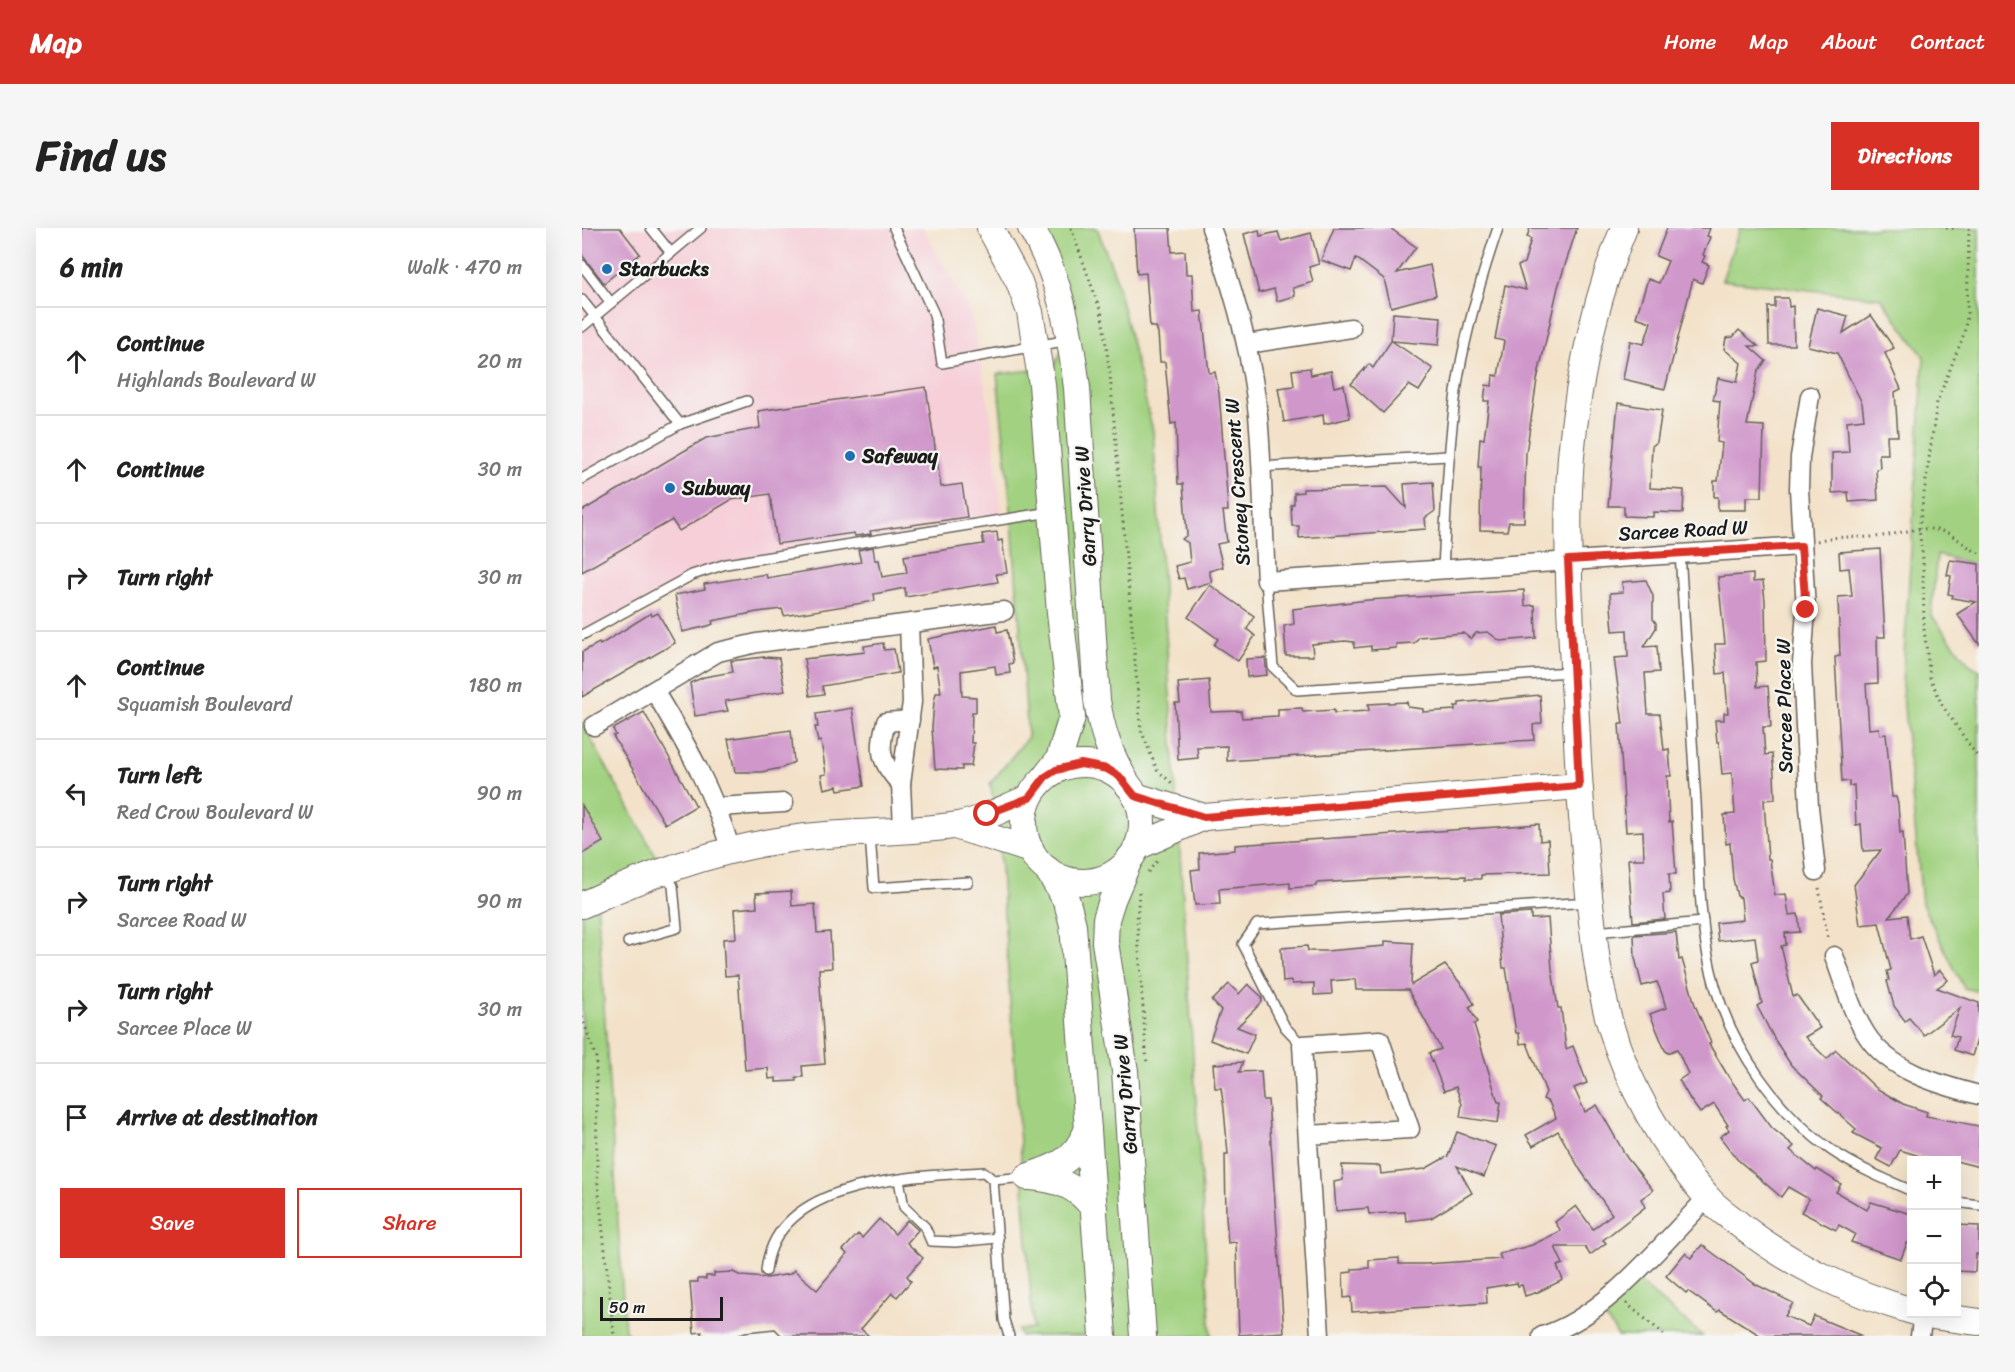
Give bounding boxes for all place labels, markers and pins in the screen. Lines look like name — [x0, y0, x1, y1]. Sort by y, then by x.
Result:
place label: Starbucks — [618, 252, 710, 287]
marker: Starbucks — [600, 262, 614, 276]
place label: Safeway — [861, 439, 939, 474]
marker: Safeway — [843, 449, 857, 463]
place label: Subway — [681, 471, 751, 506]
marker: Subway — [663, 481, 677, 495]

